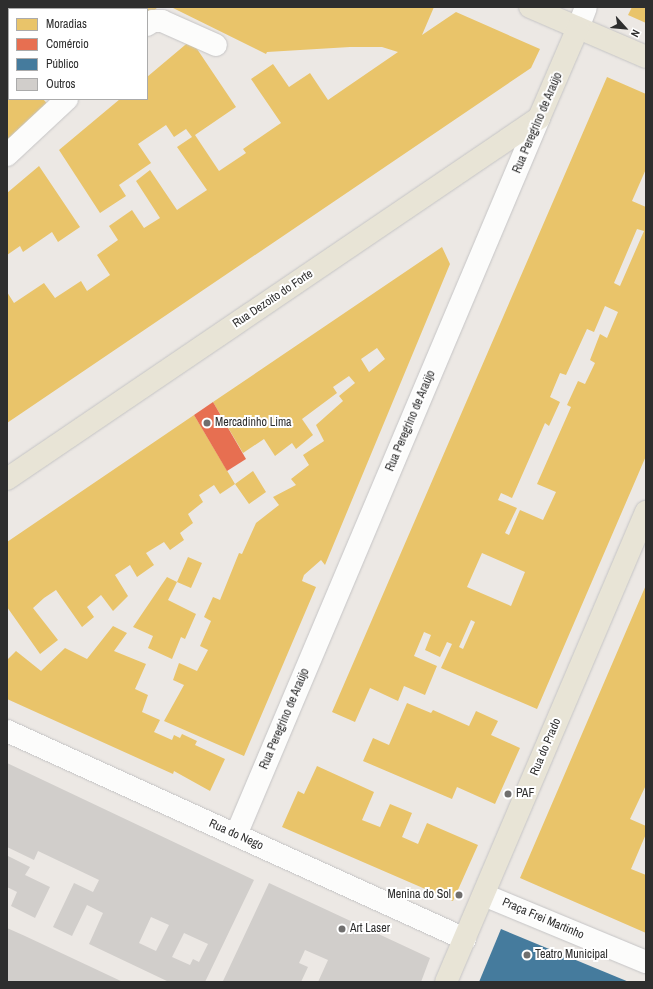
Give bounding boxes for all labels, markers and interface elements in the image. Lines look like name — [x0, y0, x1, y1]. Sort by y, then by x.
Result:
legend — [8, 8, 148, 100]
north arrow — [605, 8, 645, 48]
text: Moradias — [46, 16, 87, 32]
text: N — [628, 27, 643, 40]
text: Comércio — [46, 36, 89, 52]
text: Público — [46, 56, 79, 72]
street label: Rua Peregrino de Araújo — [510, 70, 566, 176]
text: Outros — [46, 76, 76, 92]
street label: Rua Dezoito do Forte — [230, 267, 316, 331]
street label: Rua Peregrino de Araújo — [383, 368, 439, 474]
place label: Mercadinho Lima — [215, 416, 292, 430]
marker: Mercadinho Lima — [202, 418, 212, 428]
street label: Rua Peregrino de Araújo — [257, 666, 313, 772]
street label: Rua do Prado — [528, 716, 564, 778]
place label: PAF — [516, 787, 534, 801]
marker: PAF — [503, 789, 513, 799]
street label: Rua do Nego — [207, 817, 265, 853]
place label: Menina do Sol — [388, 888, 451, 902]
marker: Menina do Sol — [454, 890, 464, 900]
street label: Praça Frei Martinho — [500, 895, 586, 943]
place label: Art Laser — [350, 922, 390, 936]
marker: Art Laser — [337, 924, 347, 934]
place label: Teatro Municipal — [535, 948, 608, 962]
marker: Teatro Municipal — [522, 950, 532, 960]

